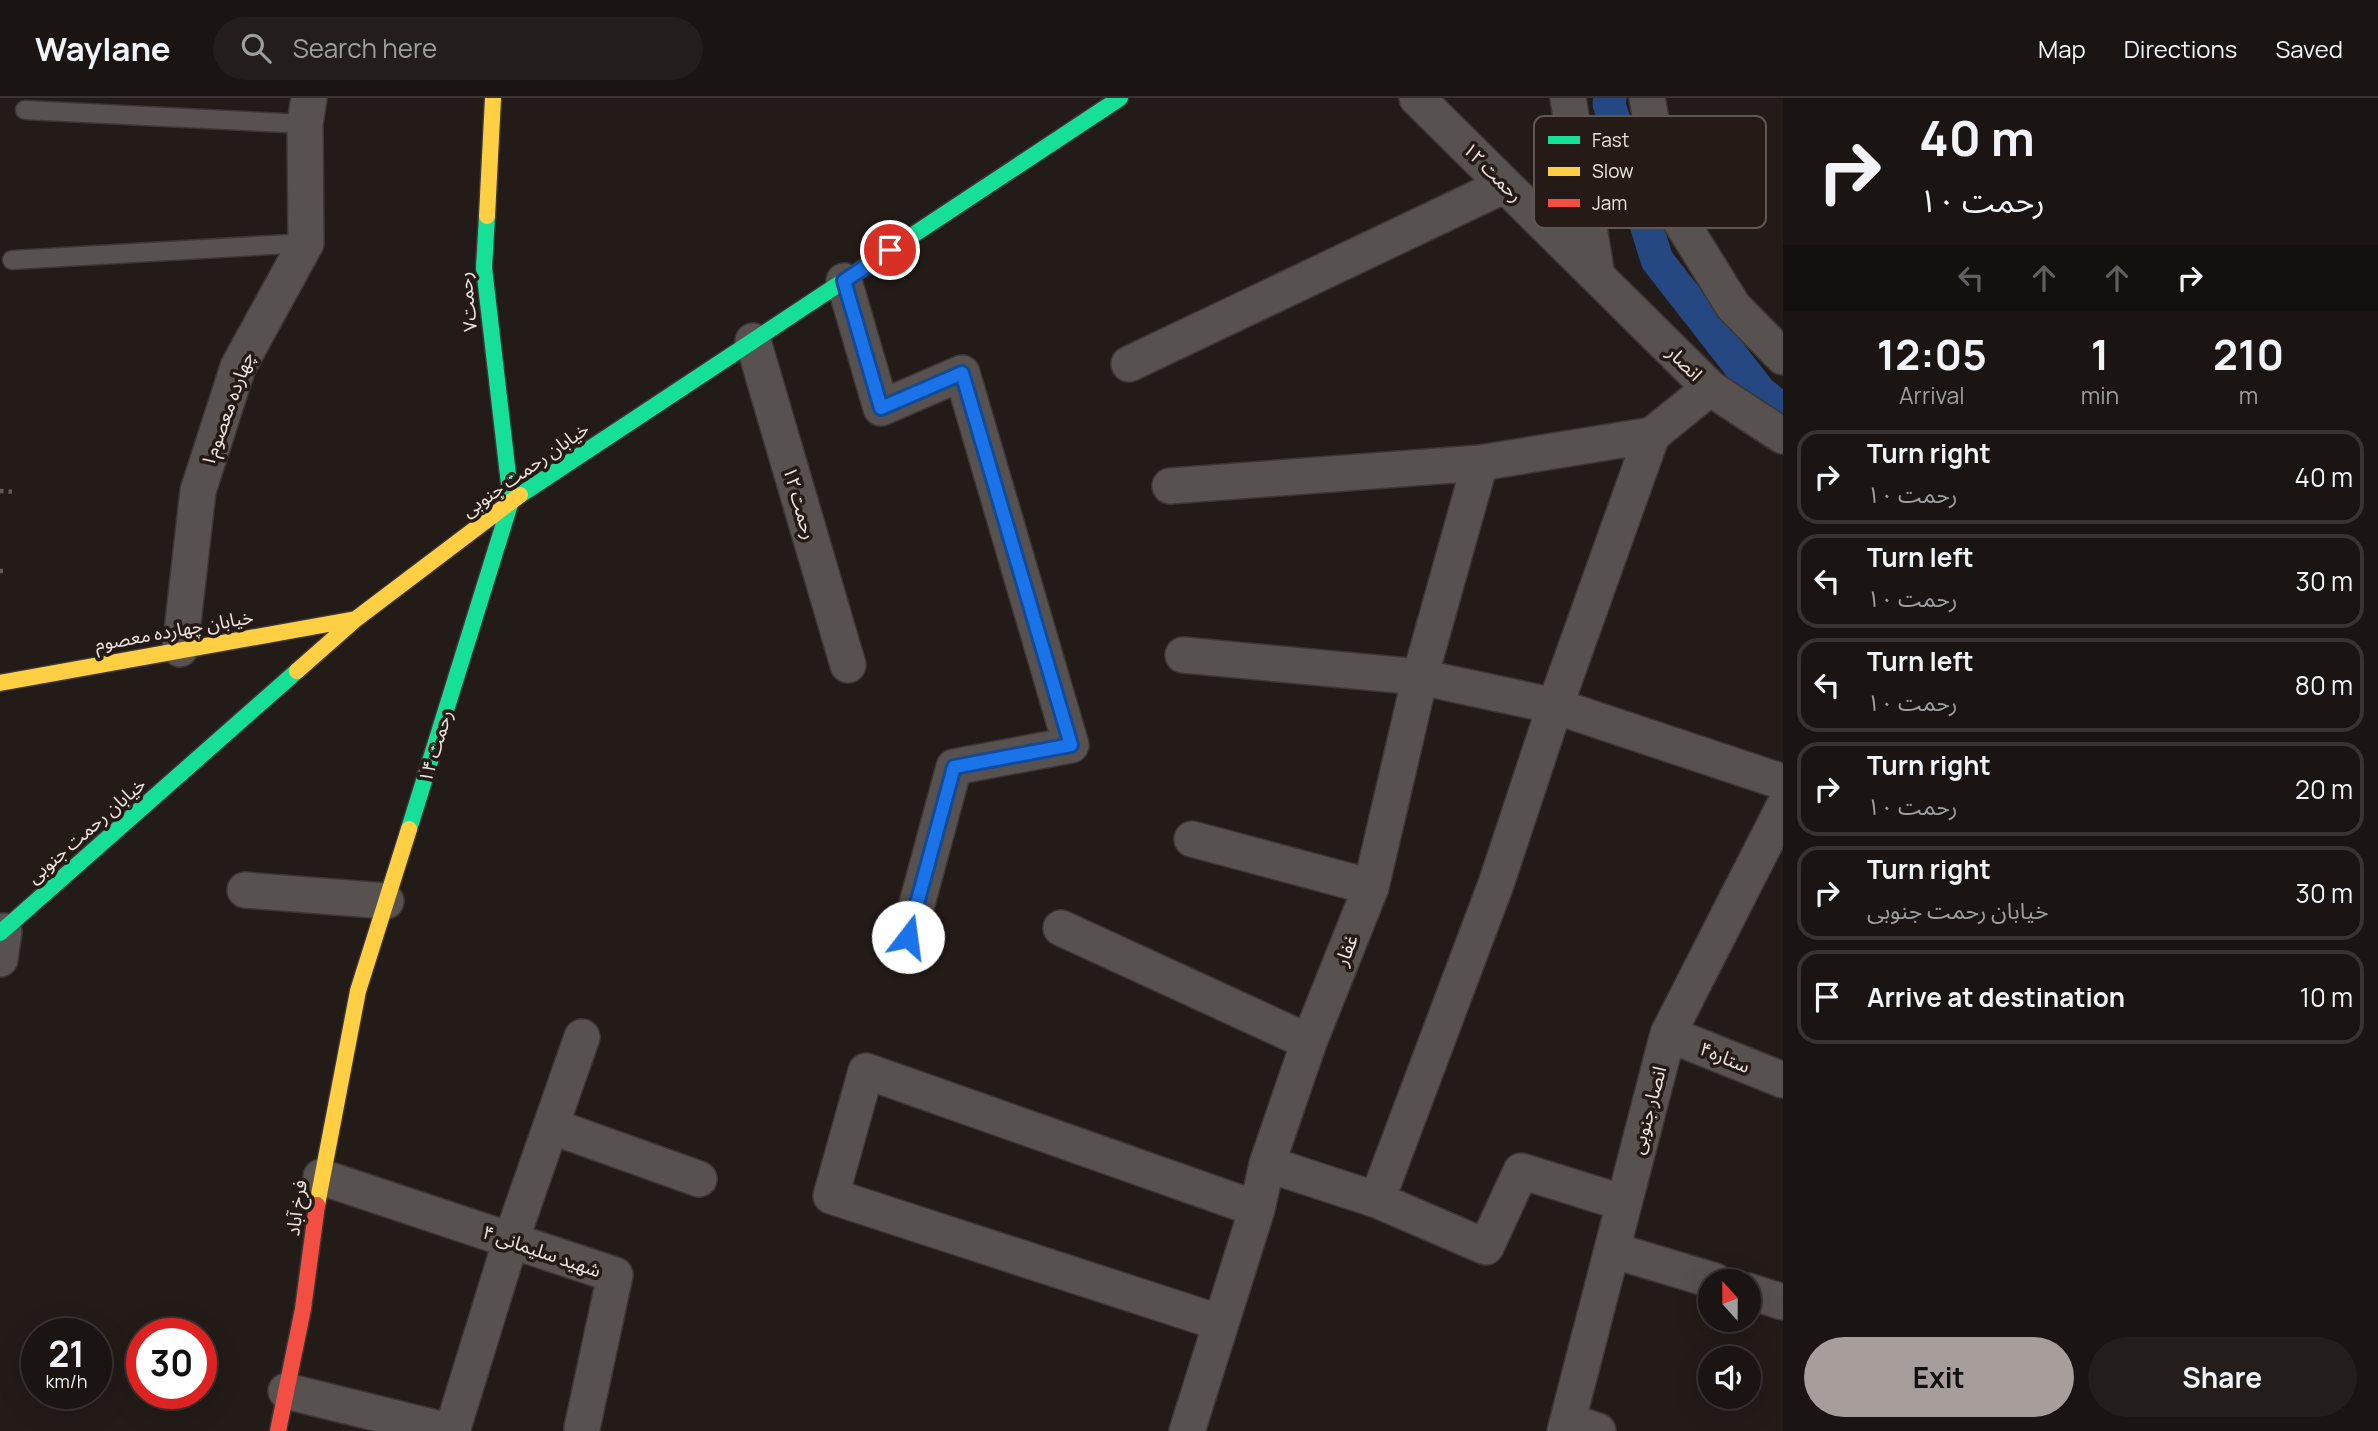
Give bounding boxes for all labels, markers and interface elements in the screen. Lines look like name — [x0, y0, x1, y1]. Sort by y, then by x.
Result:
search box — [213, 17, 703, 80]
text: Waylane — [35, 26, 171, 71]
icon: search — [237, 29, 275, 67]
text: Search here — [293, 30, 437, 66]
text: Map — [2038, 32, 2086, 65]
text: Directions — [2124, 32, 2237, 65]
text: Saved — [2275, 32, 2343, 65]
text: 40 m — [1919, 104, 2035, 171]
legend — [1534, 116, 1766, 228]
icon: right — [1804, 126, 1895, 217]
text: Fast — [1592, 127, 1629, 153]
street label: رحمت ۱۲ — [1457, 136, 1529, 208]
text: Slow — [1592, 158, 1634, 184]
text: رحمت ۱۰ — [1919, 178, 2045, 222]
text: Jam — [1592, 190, 1627, 216]
pin — [860, 220, 920, 280]
icon: arrive — [871, 231, 909, 269]
icon: left — [1952, 259, 1990, 297]
icon: ahead — [2025, 259, 2063, 297]
icon: ahead — [2098, 259, 2136, 297]
icon: right — [2171, 259, 2209, 297]
street label: رحمت۷ — [451, 271, 483, 333]
text: 12:05 — [1877, 325, 1987, 383]
text: 1 — [2091, 325, 2109, 383]
text: 210 — [2213, 325, 2284, 383]
street label: انصار — [1661, 339, 1708, 386]
street label: چهارده معصوم۱ — [194, 348, 262, 471]
text: Arrival — [1899, 379, 1965, 411]
text: min — [2081, 379, 2119, 411]
text: m — [2239, 379, 2258, 411]
street label: خیابان رحمت جنوبی — [456, 415, 594, 523]
text: Turn right — [1867, 435, 1991, 471]
icon: right — [1808, 458, 1846, 496]
text: 40 m — [2295, 459, 2353, 495]
street label: رحمت ۱۲ — [777, 464, 823, 542]
text: رحمت ۱۰ — [1867, 478, 1957, 510]
text: Turn left — [1867, 539, 1974, 575]
icon: left — [1808, 562, 1846, 600]
text: 30 m — [2296, 563, 2353, 599]
text: رحمت ۱۰ — [1867, 582, 1957, 614]
street label: خیابان چهارده معصوم — [93, 603, 256, 659]
text: Turn left — [1867, 643, 1974, 679]
icon: left — [1808, 666, 1846, 704]
text: 80 m — [2295, 667, 2353, 703]
text: رحمت ۱۰ — [1867, 686, 1957, 718]
street label: رحمت ۱۴ — [412, 706, 458, 786]
text: Turn right — [1867, 747, 1991, 783]
icon: right — [1808, 770, 1846, 808]
street label: خیابان رحمت جنوبی — [21, 771, 151, 889]
text: 20 m — [2295, 771, 2353, 807]
text: رحمت ۱۰ — [1867, 790, 1957, 822]
text: Turn right — [1867, 851, 1991, 887]
icon: right — [1808, 874, 1846, 912]
text: 30 m — [2296, 875, 2353, 911]
text: خیابان رحمت جنوبی — [1867, 894, 2049, 926]
position arrow — [871, 900, 945, 974]
street label: غفار — [1328, 931, 1364, 970]
icon: arrive — [1808, 978, 1846, 1016]
text: Arrive at destination — [1867, 979, 2125, 1015]
text: 10 m — [2300, 979, 2353, 1015]
street label: ستاره۴ — [1696, 1035, 1754, 1079]
street label: انصار جنوبی — [1624, 1063, 1672, 1157]
street label: فرخ آباد — [279, 1178, 314, 1238]
street label: شهید سلیمانی ۴ — [479, 1219, 605, 1283]
north arrow — [1698, 1269, 1760, 1332]
map controls — [1698, 1269, 1761, 1409]
speed limit sign: 30 — [126, 1318, 217, 1409]
text: 21 — [48, 1330, 85, 1378]
button: Exit — [1804, 1337, 2074, 1417]
button: Share — [2088, 1337, 2357, 1417]
button: sound — [1698, 1346, 1761, 1409]
text: km/h — [46, 1369, 87, 1393]

